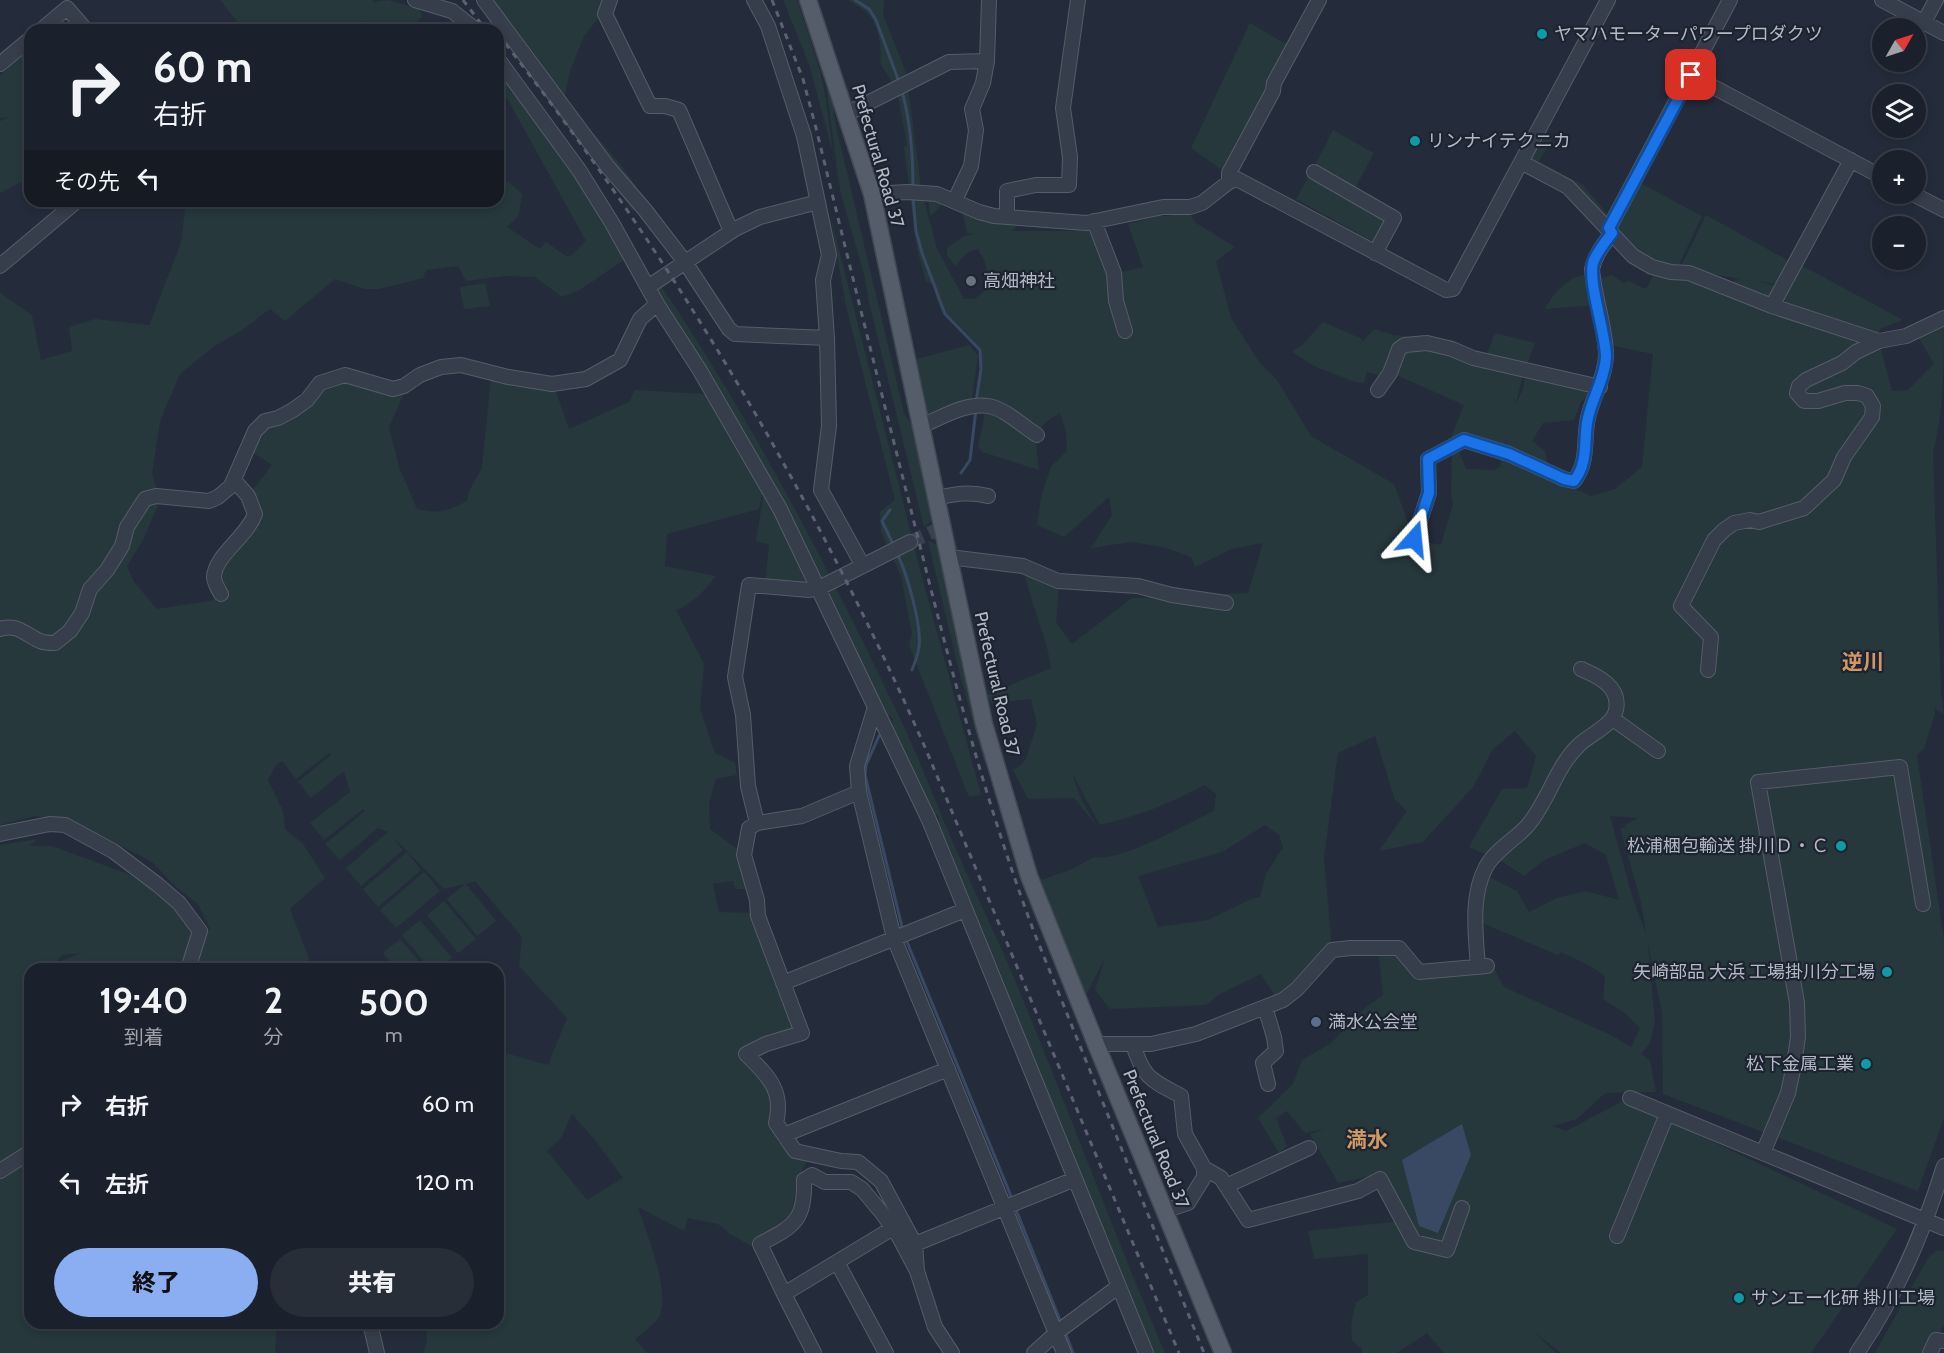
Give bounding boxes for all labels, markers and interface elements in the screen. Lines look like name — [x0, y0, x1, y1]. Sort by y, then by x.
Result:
north arrow — [1872, 18, 1926, 72]
map controls — [1872, 18, 1926, 270]
place label: ヤマハモーターパワープロダクツ — [1554, 23, 1823, 45]
marker: ヤマハモーターパワープロダクツ — [1535, 27, 1549, 41]
text: 60 m — [153, 41, 252, 93]
icon: right — [54, 48, 132, 126]
pin — [1665, 49, 1716, 100]
icon: arrive — [1674, 58, 1707, 91]
street label: Prefectural Road 37 — [847, 82, 909, 230]
button: layers — [1872, 84, 1926, 138]
text: 右折 — [153, 98, 207, 131]
place label: リンナイテクニカ — [1427, 130, 1571, 152]
marker: リンナイテクニカ — [1408, 134, 1422, 148]
button: + — [1872, 150, 1926, 204]
icon: left — [132, 162, 165, 195]
text: その先 — [54, 168, 120, 195]
button: − — [1872, 216, 1926, 270]
place label: 高畑神社 — [983, 270, 1055, 292]
marker: 高畑神社 — [964, 274, 978, 288]
position arrow — [1382, 507, 1446, 571]
street label: Prefectural Road 37 — [970, 609, 1024, 759]
district label: 逆川 — [1842, 649, 1884, 674]
place label: 松浦梱包輸送 掛川Ｄ・Ｃ — [1627, 835, 1829, 857]
marker: 松浦梱包輸送 掛川Ｄ・Ｃ — [1834, 839, 1848, 853]
place label: 矢崎部品 大浜 工場掛川分工場 — [1633, 961, 1875, 983]
marker: 矢崎部品 大浜 工場掛川分工場 — [1880, 965, 1894, 979]
text: 19:40 — [99, 978, 188, 1022]
text: 2 — [264, 978, 283, 1022]
text: 500 — [359, 980, 429, 1024]
place label: 満水公会堂 — [1328, 1011, 1418, 1033]
marker: 満水公会堂 — [1309, 1015, 1323, 1029]
text: m — [385, 1023, 403, 1047]
text: 到着 — [124, 1025, 164, 1049]
text: 分 — [264, 1025, 284, 1049]
place label: 松下金属工業 — [1746, 1053, 1854, 1075]
marker: 松下金属工業 — [1859, 1057, 1873, 1071]
street label: Prefectural Road 37 — [1118, 1066, 1194, 1212]
icon: right — [54, 1088, 87, 1121]
text: 60 m — [422, 1091, 474, 1118]
text: 右折 — [105, 1093, 149, 1120]
district label: 満水 — [1346, 1127, 1388, 1152]
icon: left — [54, 1166, 87, 1199]
text: 120 m — [416, 1169, 474, 1196]
text: 左折 — [105, 1171, 149, 1198]
button: 終了 — [54, 1248, 258, 1317]
button: 共有 — [270, 1248, 474, 1317]
place label: サンエー化研 掛川工場 — [1751, 1287, 1935, 1309]
marker: サンエー化研 掛川工場 — [1732, 1291, 1746, 1305]

